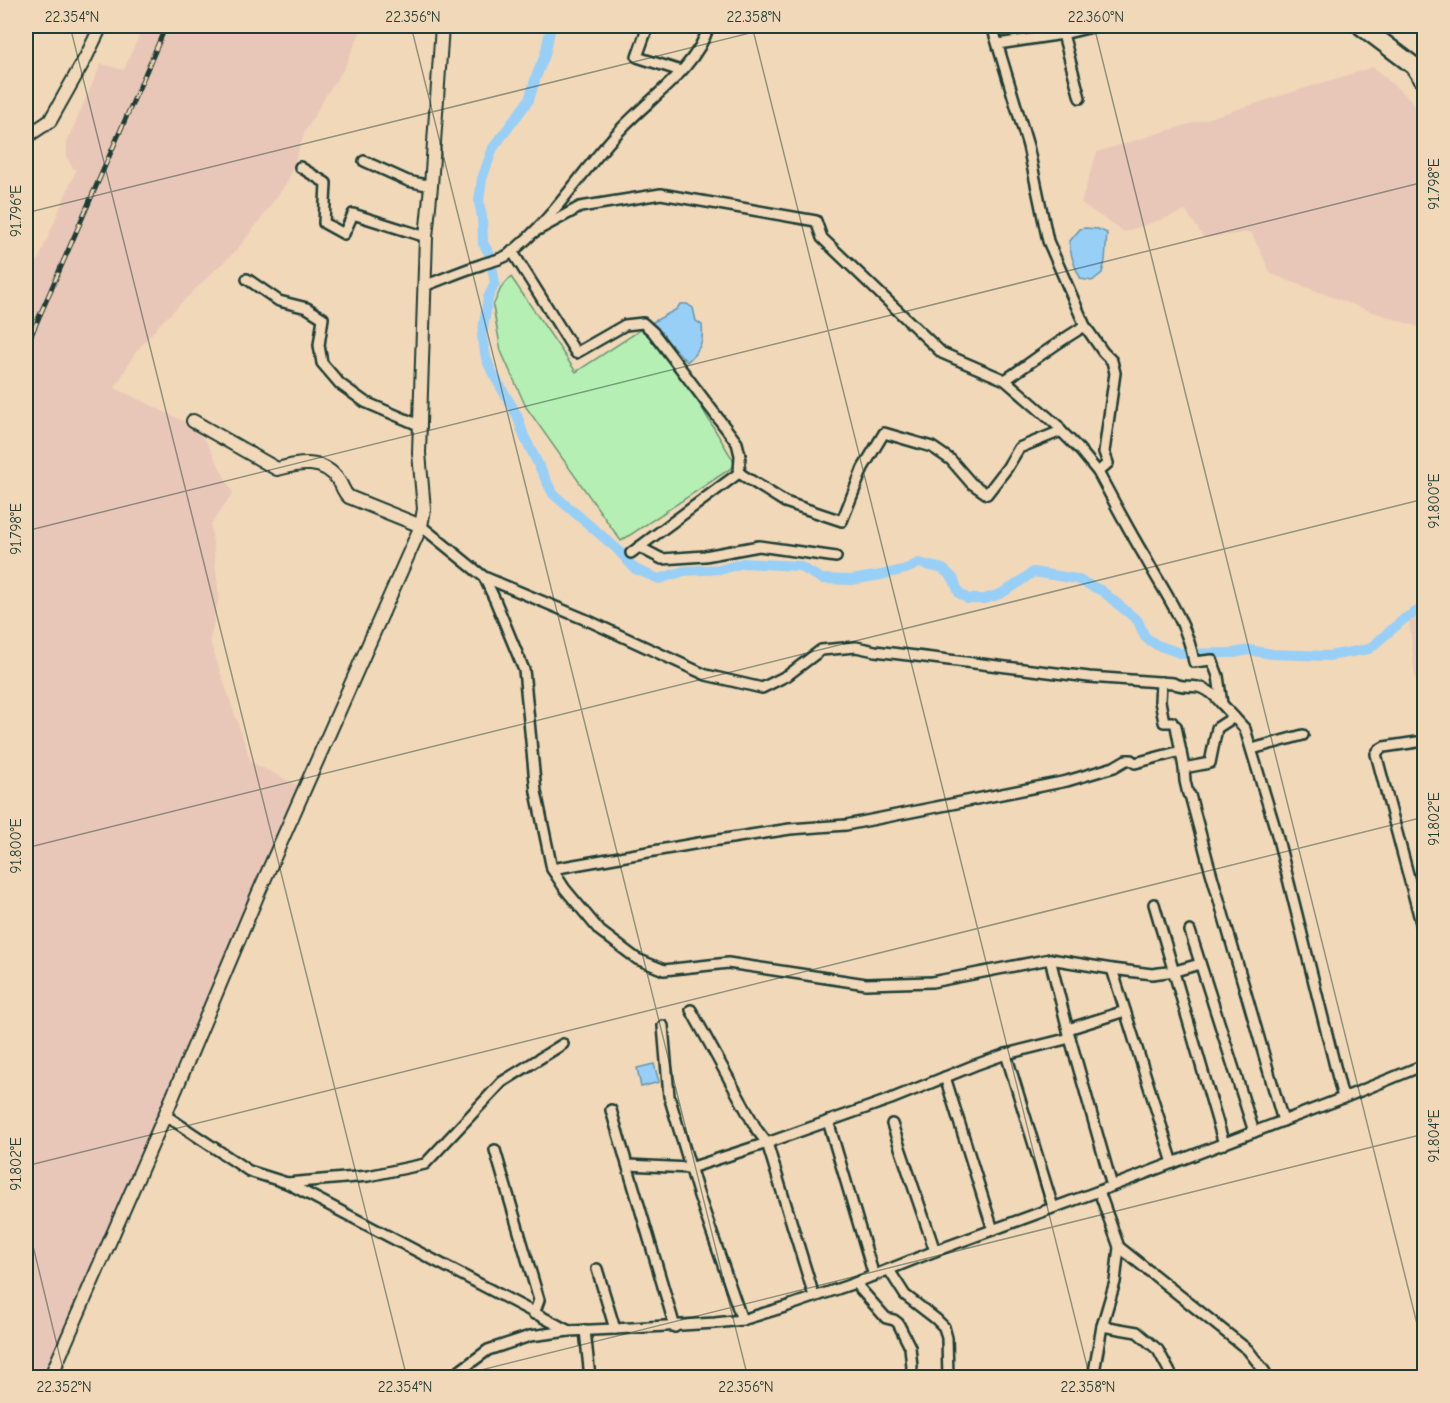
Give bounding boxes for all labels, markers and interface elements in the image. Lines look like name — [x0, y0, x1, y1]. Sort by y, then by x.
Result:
text: 22.354°N — [45, 8, 99, 26]
text: 22.356°N — [385, 8, 441, 26]
text: 22.358°N — [726, 8, 782, 26]
text: 22.360°N — [1068, 8, 1124, 26]
text: 91.798°E — [1425, 158, 1443, 210]
text: 91.796°E — [7, 185, 25, 237]
text: 91.800°E — [1425, 474, 1443, 528]
text: 91.798°E — [7, 503, 25, 555]
text: 91.802°E — [1425, 792, 1443, 846]
text: 91.800°E — [7, 819, 25, 873]
text: 91.804°E — [1425, 1109, 1443, 1163]
text: 91.802°E — [7, 1137, 25, 1191]
text: 22.352°N — [36, 1378, 92, 1396]
text: 22.354°N — [378, 1378, 432, 1396]
text: 22.356°N — [718, 1378, 774, 1396]
text: 22.358°N — [1060, 1378, 1116, 1396]

